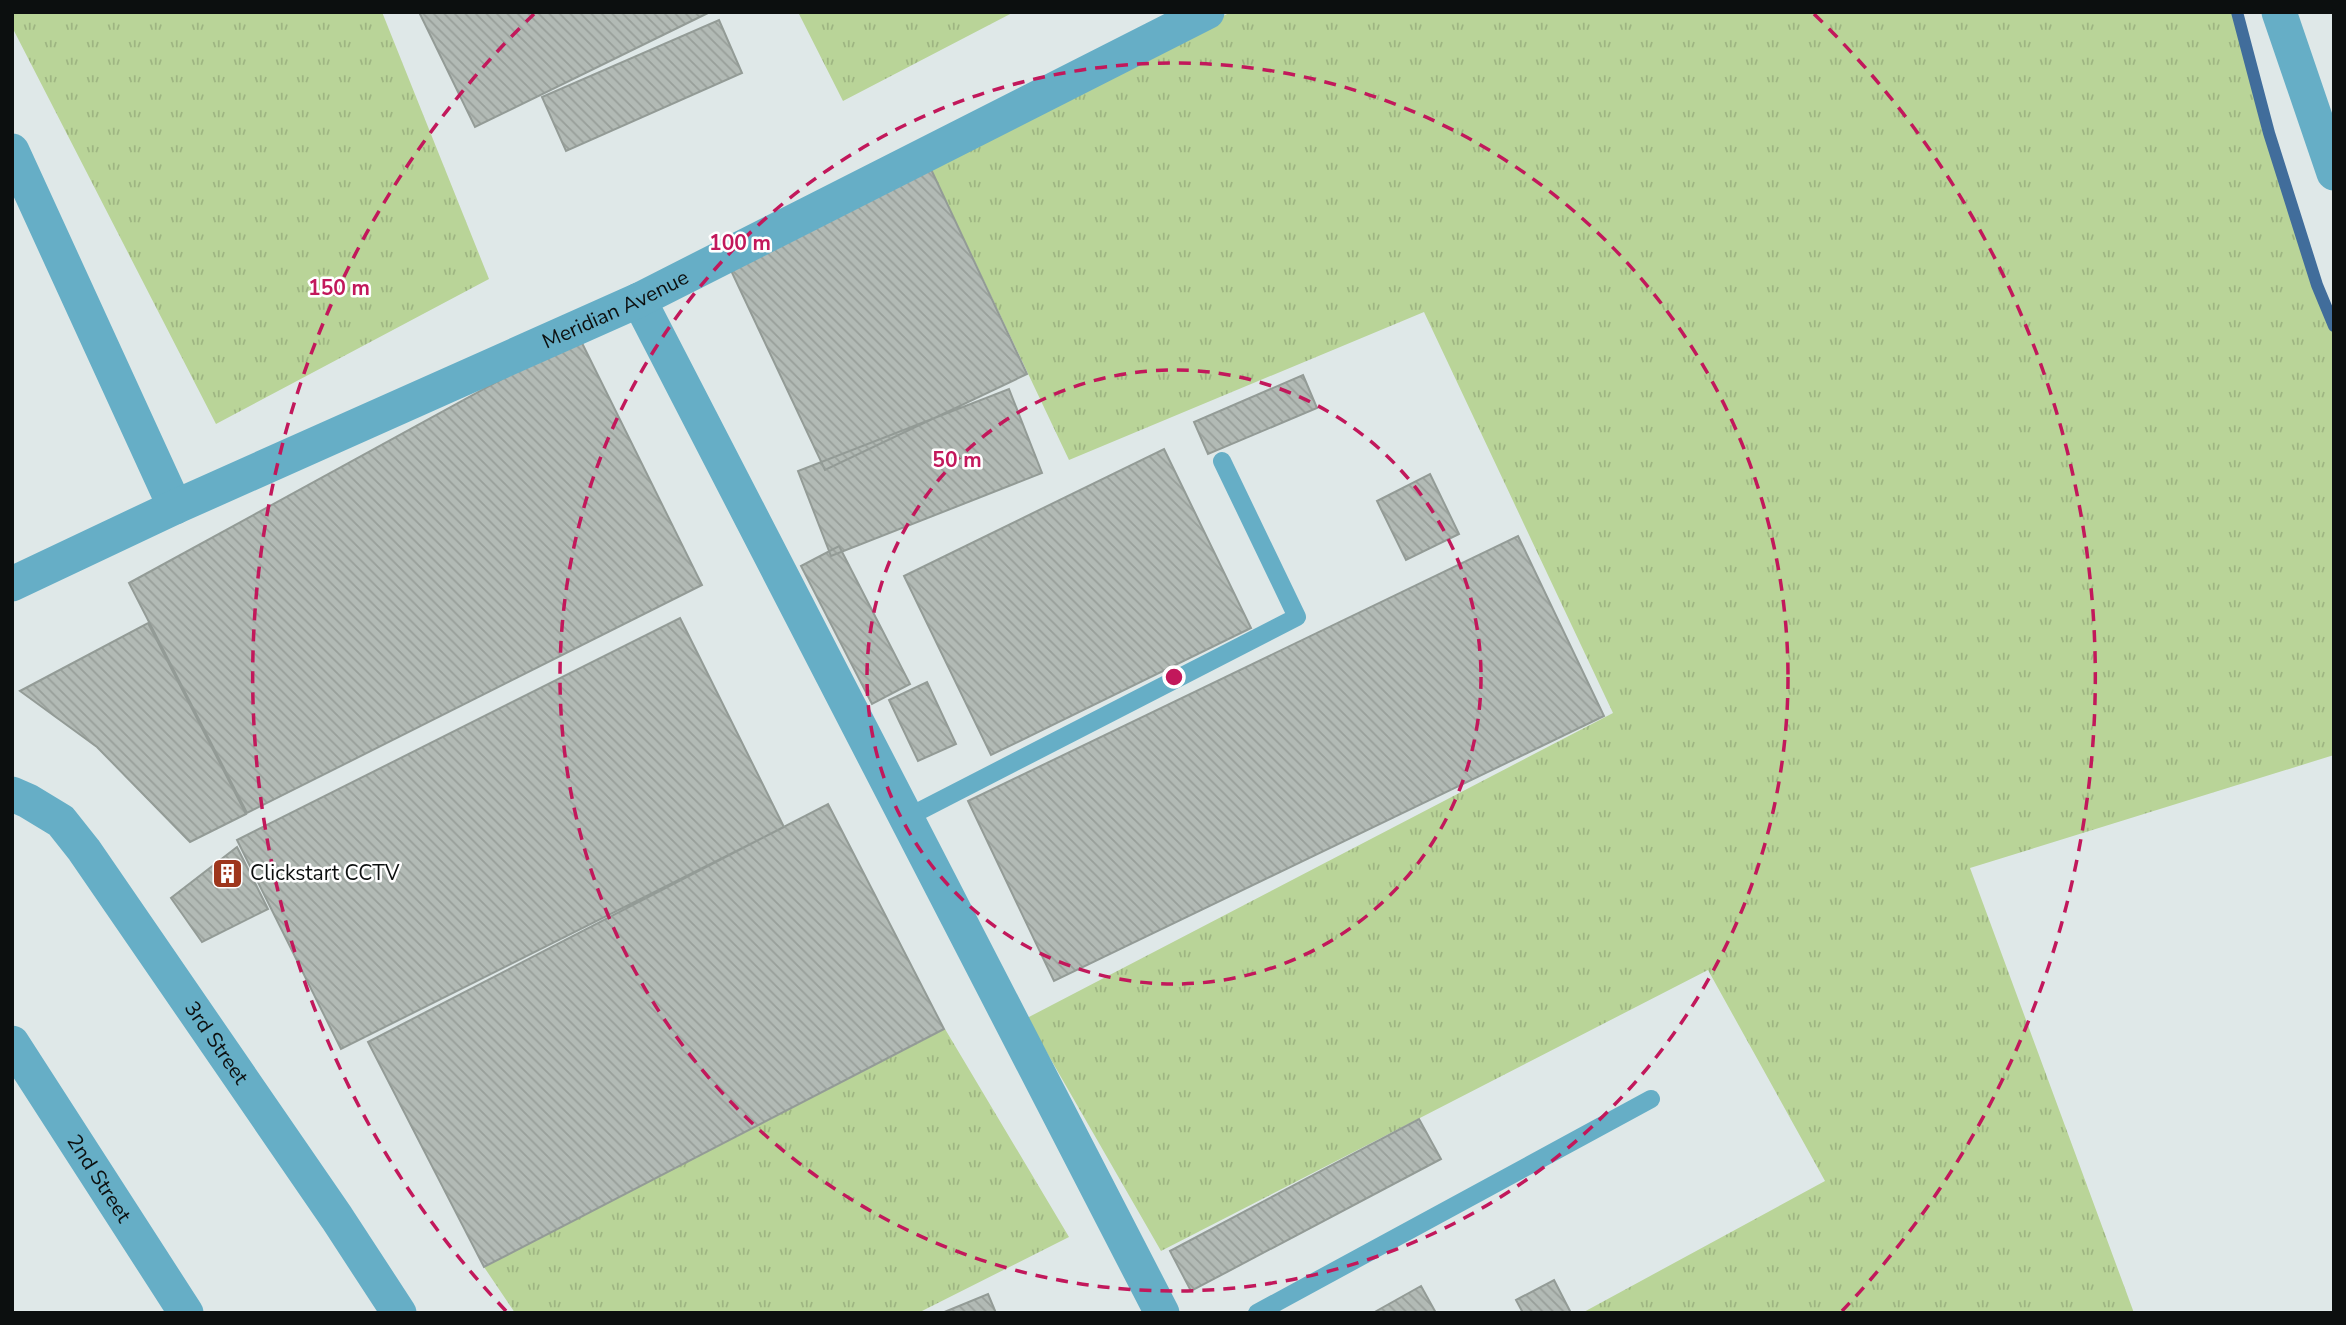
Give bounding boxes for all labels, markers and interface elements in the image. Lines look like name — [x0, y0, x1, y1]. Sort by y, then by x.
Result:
text: 100 m — [709, 229, 771, 257]
street label: Meridian Avenue — [538, 263, 693, 355]
text: 150 m — [308, 274, 370, 302]
text: 50 m — [932, 446, 982, 474]
centre of rings — [1162, 665, 1186, 689]
building icon: Clickstart CCTV — [210, 856, 244, 890]
place label: Clickstart CCTV — [250, 859, 400, 887]
street label: 3rd Street — [178, 996, 255, 1090]
street label: 2nd Street — [60, 1129, 138, 1228]

